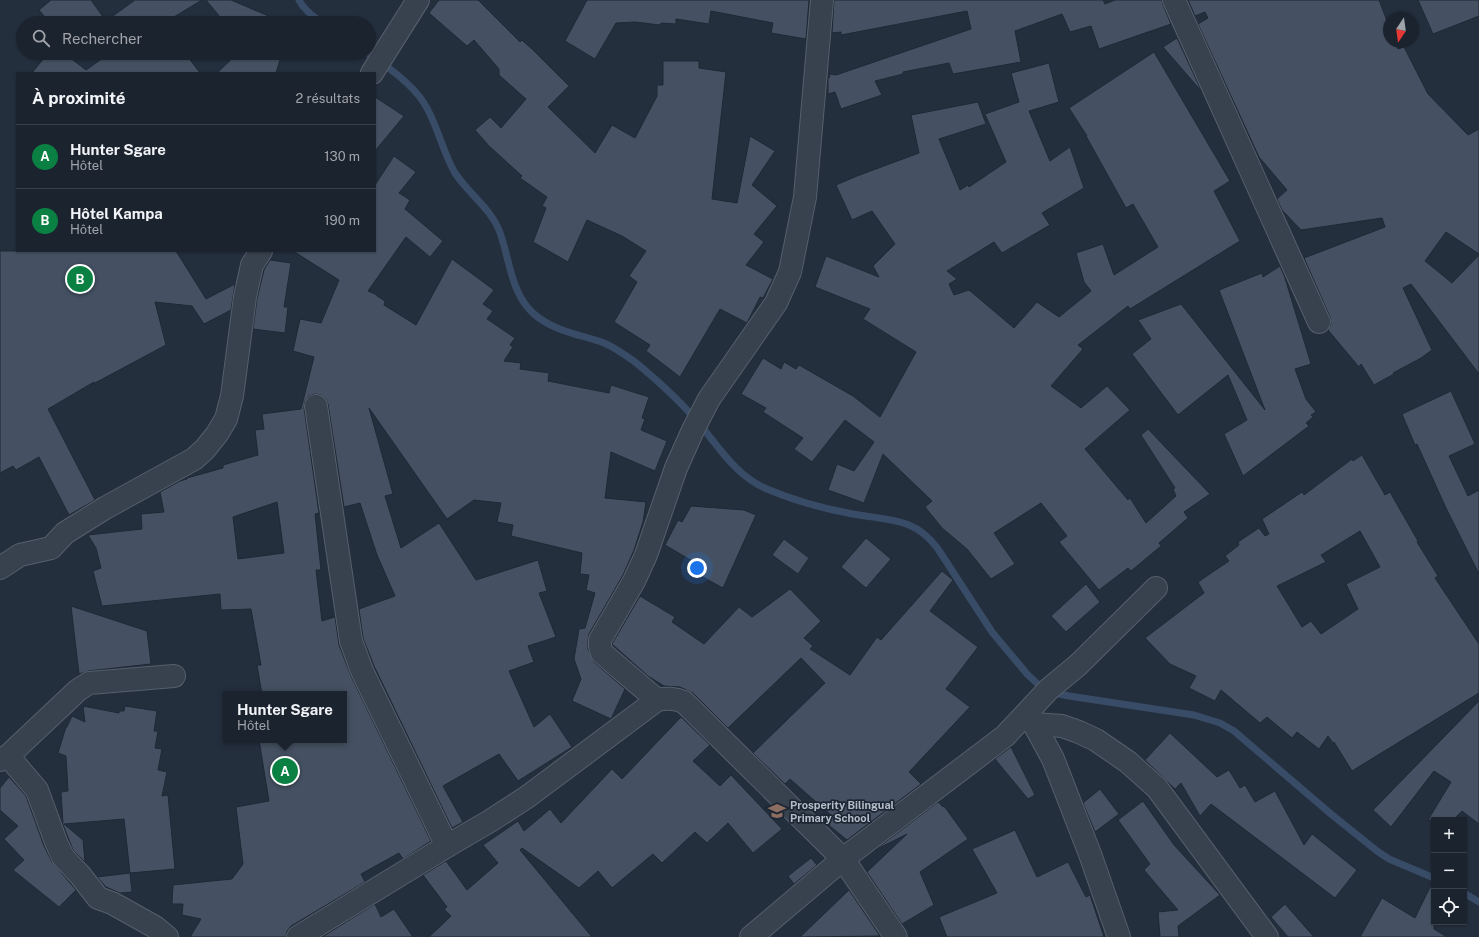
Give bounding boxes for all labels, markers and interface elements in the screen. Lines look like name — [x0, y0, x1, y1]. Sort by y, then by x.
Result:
north arrow — [1383, 12, 1419, 48]
search box — [16, 16, 376, 60]
icon: search — [30, 27, 52, 49]
text: Rechercher — [62, 30, 142, 47]
text: À proximité — [32, 88, 126, 108]
text: 2 résultats — [296, 91, 360, 106]
text: Hunter Sgare — [70, 141, 166, 158]
text: A — [40, 149, 50, 164]
text: 130 m — [324, 149, 360, 164]
text: Hôtel — [70, 158, 103, 173]
text: Hôtel Kampa — [70, 205, 163, 222]
text: B — [41, 213, 49, 228]
text: 190 m — [324, 213, 360, 228]
text: Hôtel — [70, 222, 103, 237]
pin: B — [67, 264, 93, 294]
your location — [687, 558, 707, 578]
popup — [223, 691, 347, 743]
text: Hunter Sgare — [237, 701, 333, 718]
text: Hôtel — [237, 718, 270, 733]
pin: A — [272, 756, 298, 786]
place label: Prosperity Bilingual Primary School — [790, 799, 895, 824]
school or university icon: Prosperity Bilingual Primary School — [767, 801, 787, 821]
map controls — [1431, 817, 1467, 925]
button: + — [1431, 817, 1467, 853]
button: − — [1431, 853, 1467, 889]
button: locate — [1431, 889, 1467, 925]

